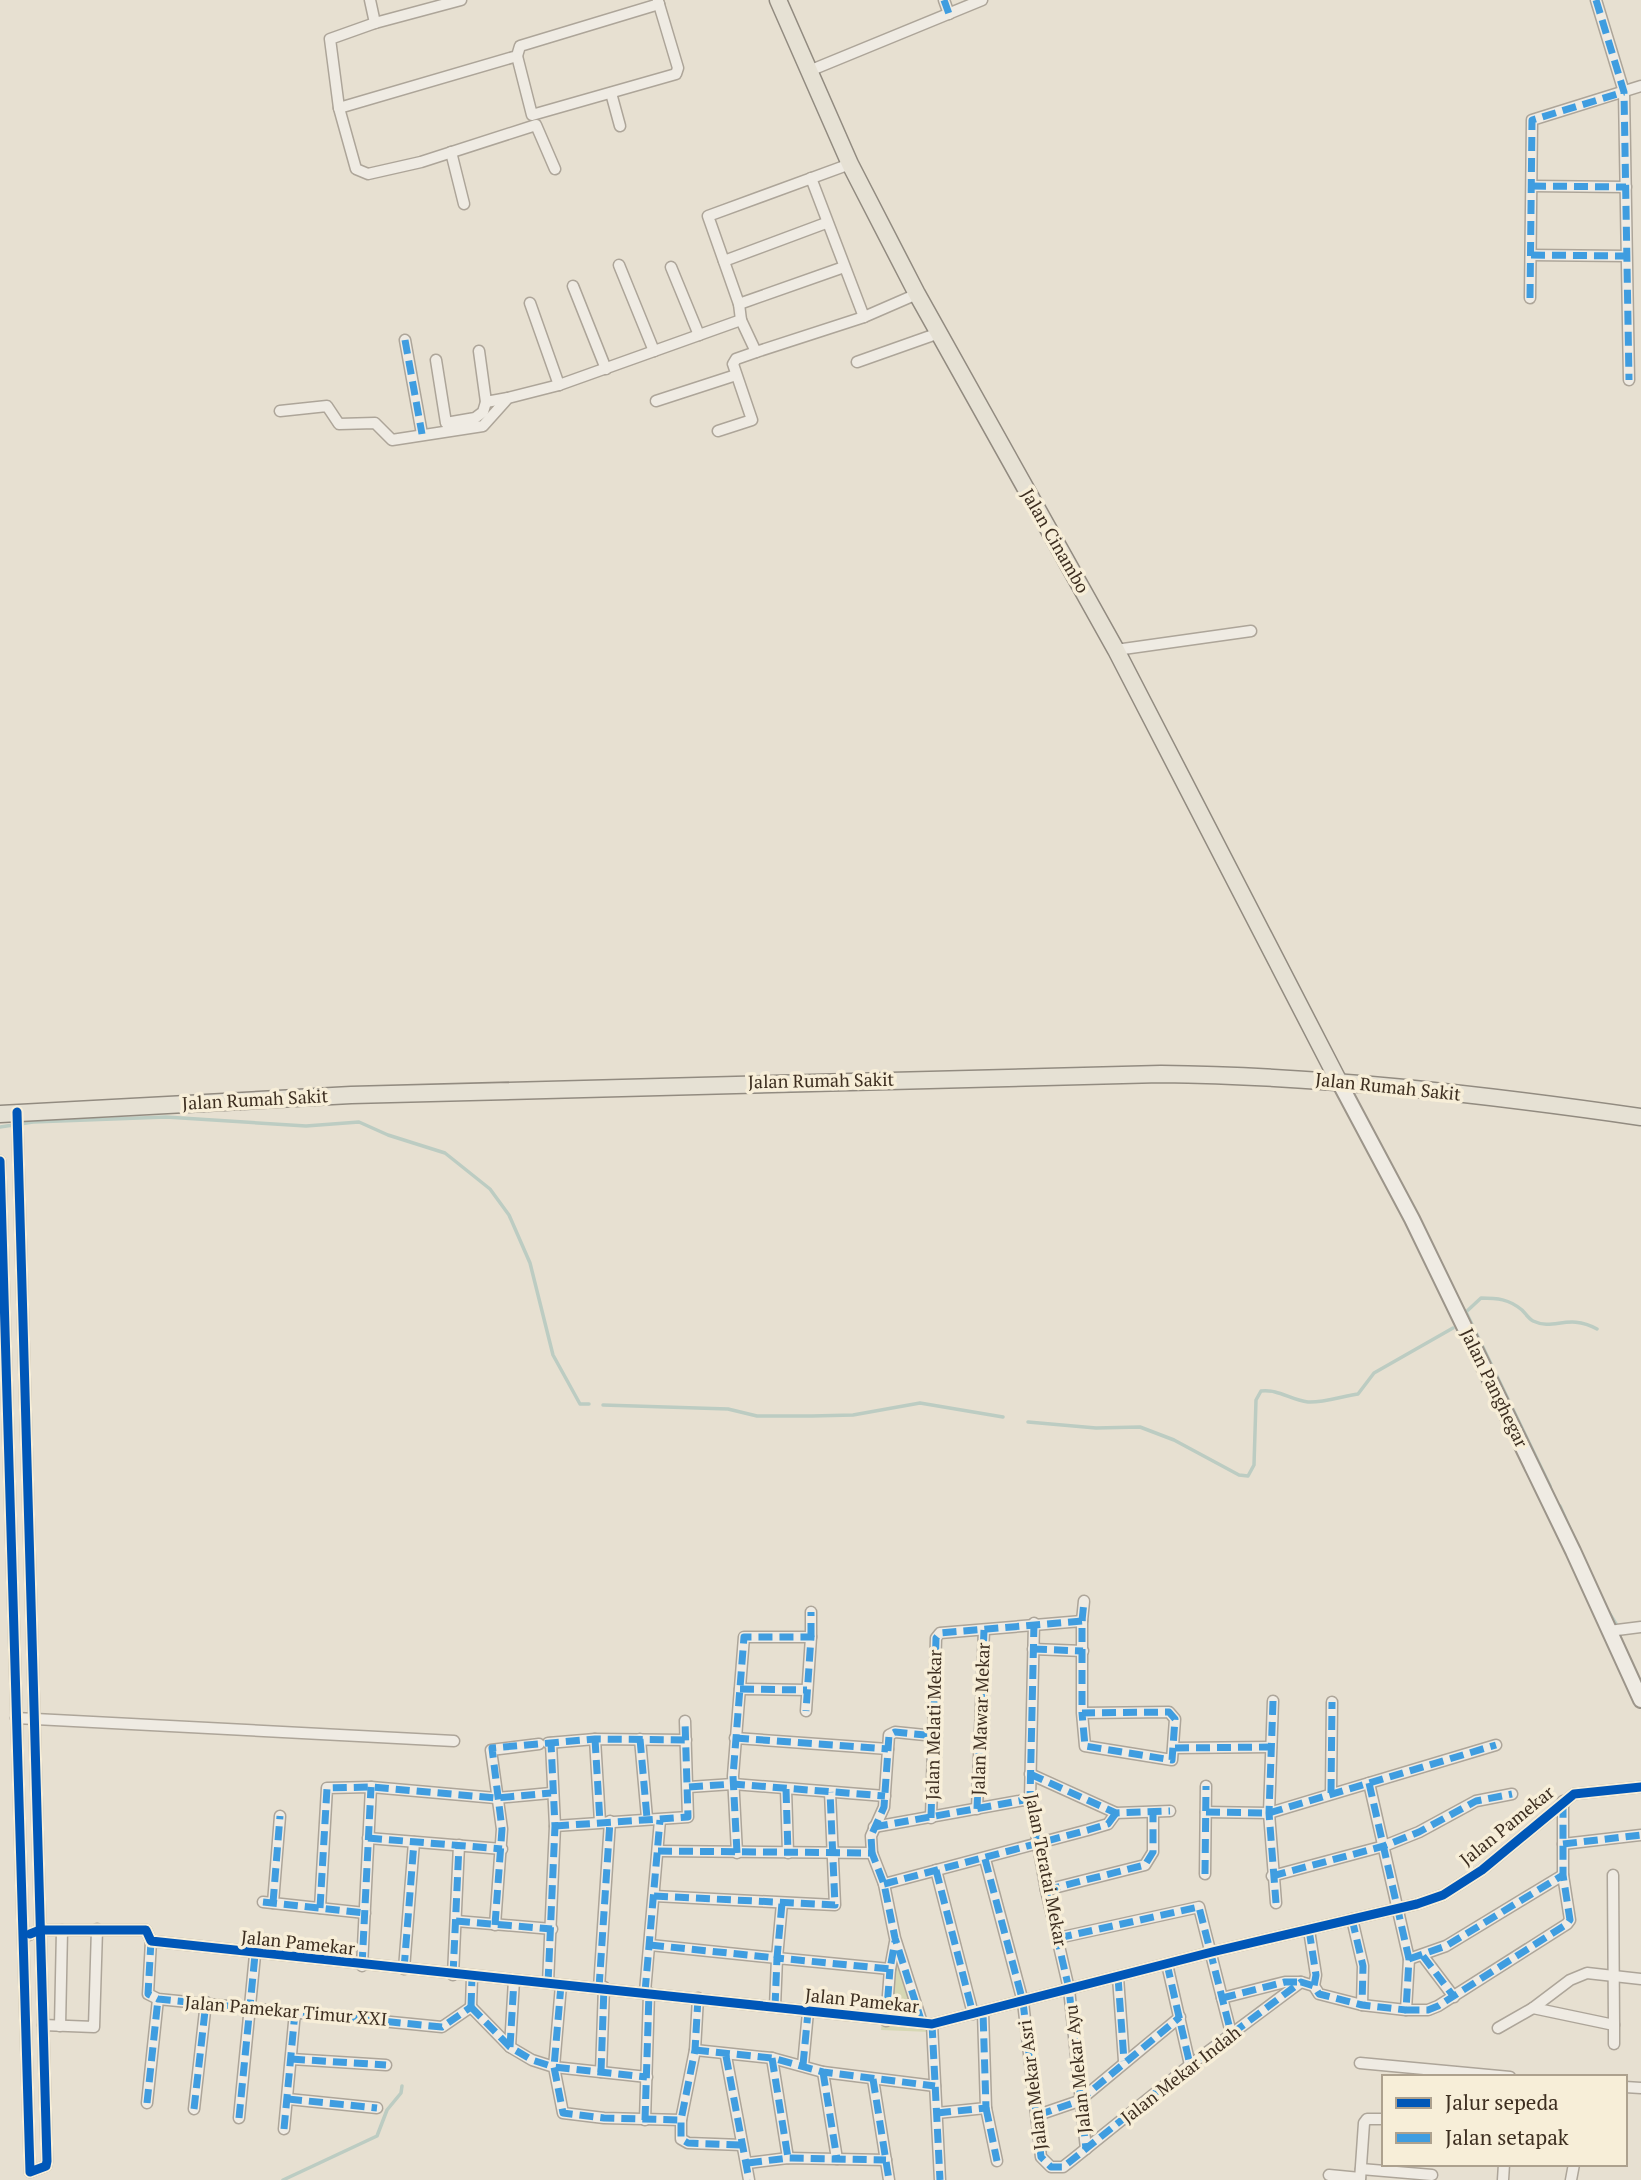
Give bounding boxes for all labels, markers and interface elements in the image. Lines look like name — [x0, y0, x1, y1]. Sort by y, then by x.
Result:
street label: Jalan Cinambo — [1016, 484, 1096, 597]
street label: Jalan Rumah Sakit — [1314, 1066, 1462, 1106]
street label: Jalan Rumah Sakit — [748, 1067, 895, 1093]
street label: Jalan Rumah Sakit — [181, 1083, 329, 1115]
street label: Jalan Panghegar — [1456, 1324, 1534, 1451]
street label: Jalan Mawar Mekar — [965, 1642, 995, 1796]
street label: Jalan Melati Mekar — [920, 1650, 946, 1800]
street label: Jalan Pamekar — [1454, 1780, 1558, 1871]
street label: Jalan Teratai Mekar — [1020, 1791, 1074, 1948]
street label: Jalan Pamekar — [240, 1924, 356, 1960]
street label: Jalan Pamekar — [804, 1982, 920, 2018]
street label: Jalan Pamekar Timur XXI — [184, 1989, 388, 2031]
street label: Jalan Mekar Ayu — [1058, 2004, 1096, 2135]
street label: Jalan Mekar Asri — [1012, 2019, 1052, 2152]
street label: Jalan Mekar Indah — [1116, 2020, 1246, 2129]
legend — [1382, 2075, 1627, 2166]
text: Jalur sepeda — [1445, 2088, 1559, 2116]
text: Jalan setapak — [1445, 2123, 1569, 2151]

